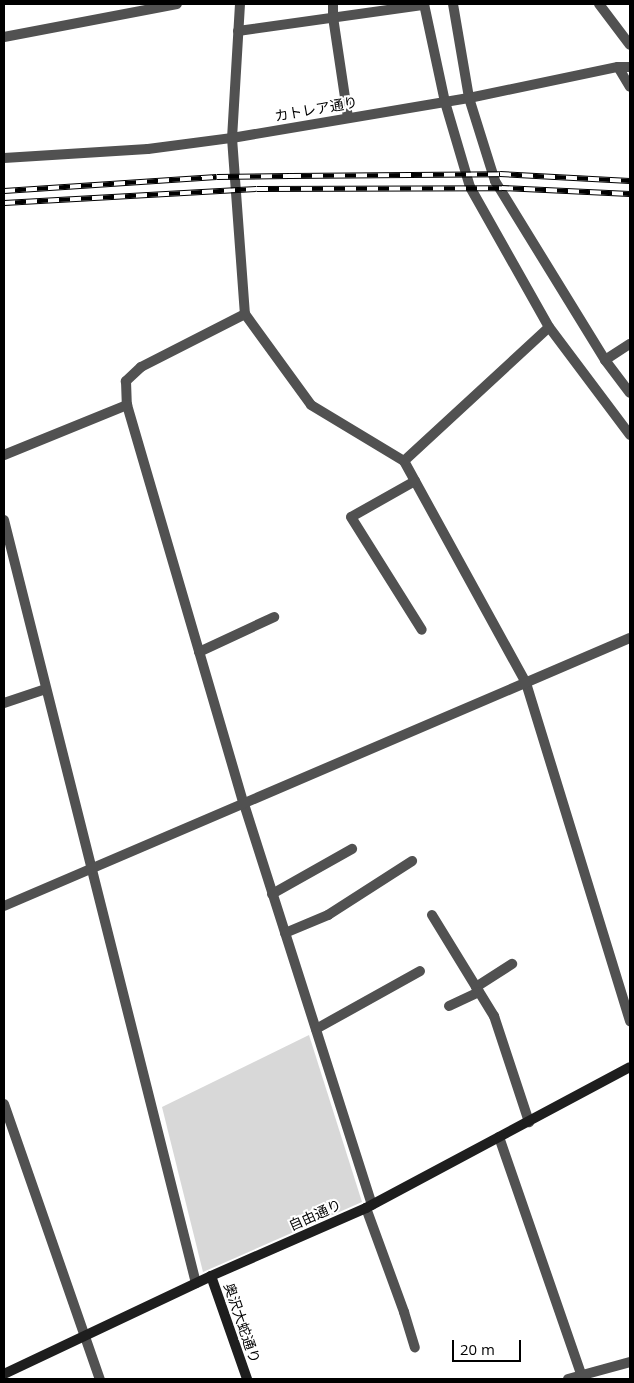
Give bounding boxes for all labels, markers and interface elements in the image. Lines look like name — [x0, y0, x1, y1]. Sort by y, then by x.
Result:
street label: カトレア通り — [273, 93, 359, 125]
street label: 自由通り — [286, 1196, 344, 1234]
street label: 奥沢大蛇通り — [220, 1281, 264, 1365]
scale bar — [454, 1330, 523, 1362]
text: 20 m — [460, 1339, 495, 1359]

